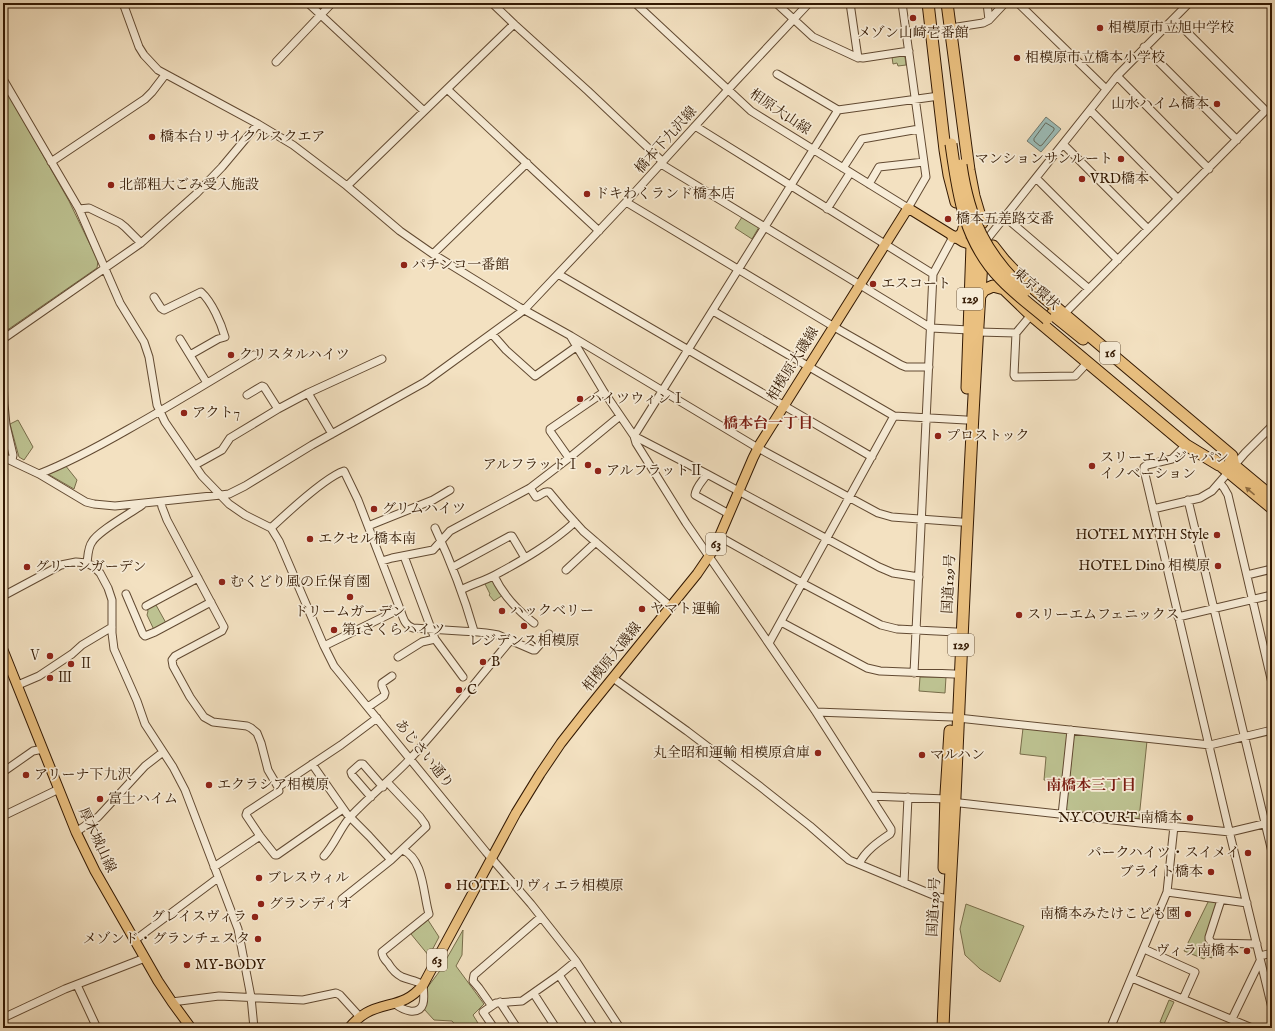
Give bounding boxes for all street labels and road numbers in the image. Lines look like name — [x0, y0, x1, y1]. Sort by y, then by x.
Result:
street label: 相原大山線 — [746, 85, 814, 139]
street label: 橋本下九沢線 — [631, 103, 701, 177]
street label: 東京環状 — [1009, 264, 1063, 314]
road number: 129 — [957, 288, 983, 310]
street label: 相模原大磯線 — [763, 324, 823, 404]
road number: 16 — [1100, 342, 1120, 364]
road number: 63 — [706, 533, 726, 555]
street label: 国道129号 — [938, 554, 960, 614]
street label: 相模原大磯線 — [579, 619, 645, 695]
road number: 129 — [948, 634, 974, 656]
street label: あじさい通り — [391, 716, 457, 792]
street label: 厚木城山線 — [74, 804, 120, 876]
street label: 国道129号 — [923, 877, 945, 937]
road number: 63 — [427, 949, 447, 971]

